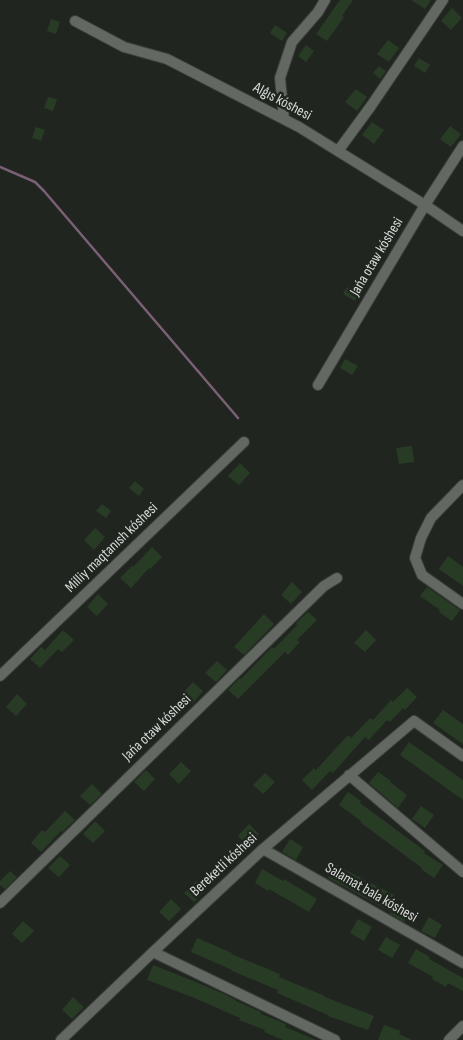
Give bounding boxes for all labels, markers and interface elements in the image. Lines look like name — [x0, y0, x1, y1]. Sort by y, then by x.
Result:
street label: Alǵıs kóshesi — [250, 79, 314, 125]
street label: Jańa otaw kóshesi — [347, 214, 407, 300]
street label: Milliy maqtanısh kóshesi — [62, 499, 162, 597]
street label: Jańa otaw kóshesi — [119, 691, 195, 765]
street label: Bereketli kóshesi — [187, 829, 261, 901]
street label: Salamat bala kóshesi — [322, 859, 420, 927]

